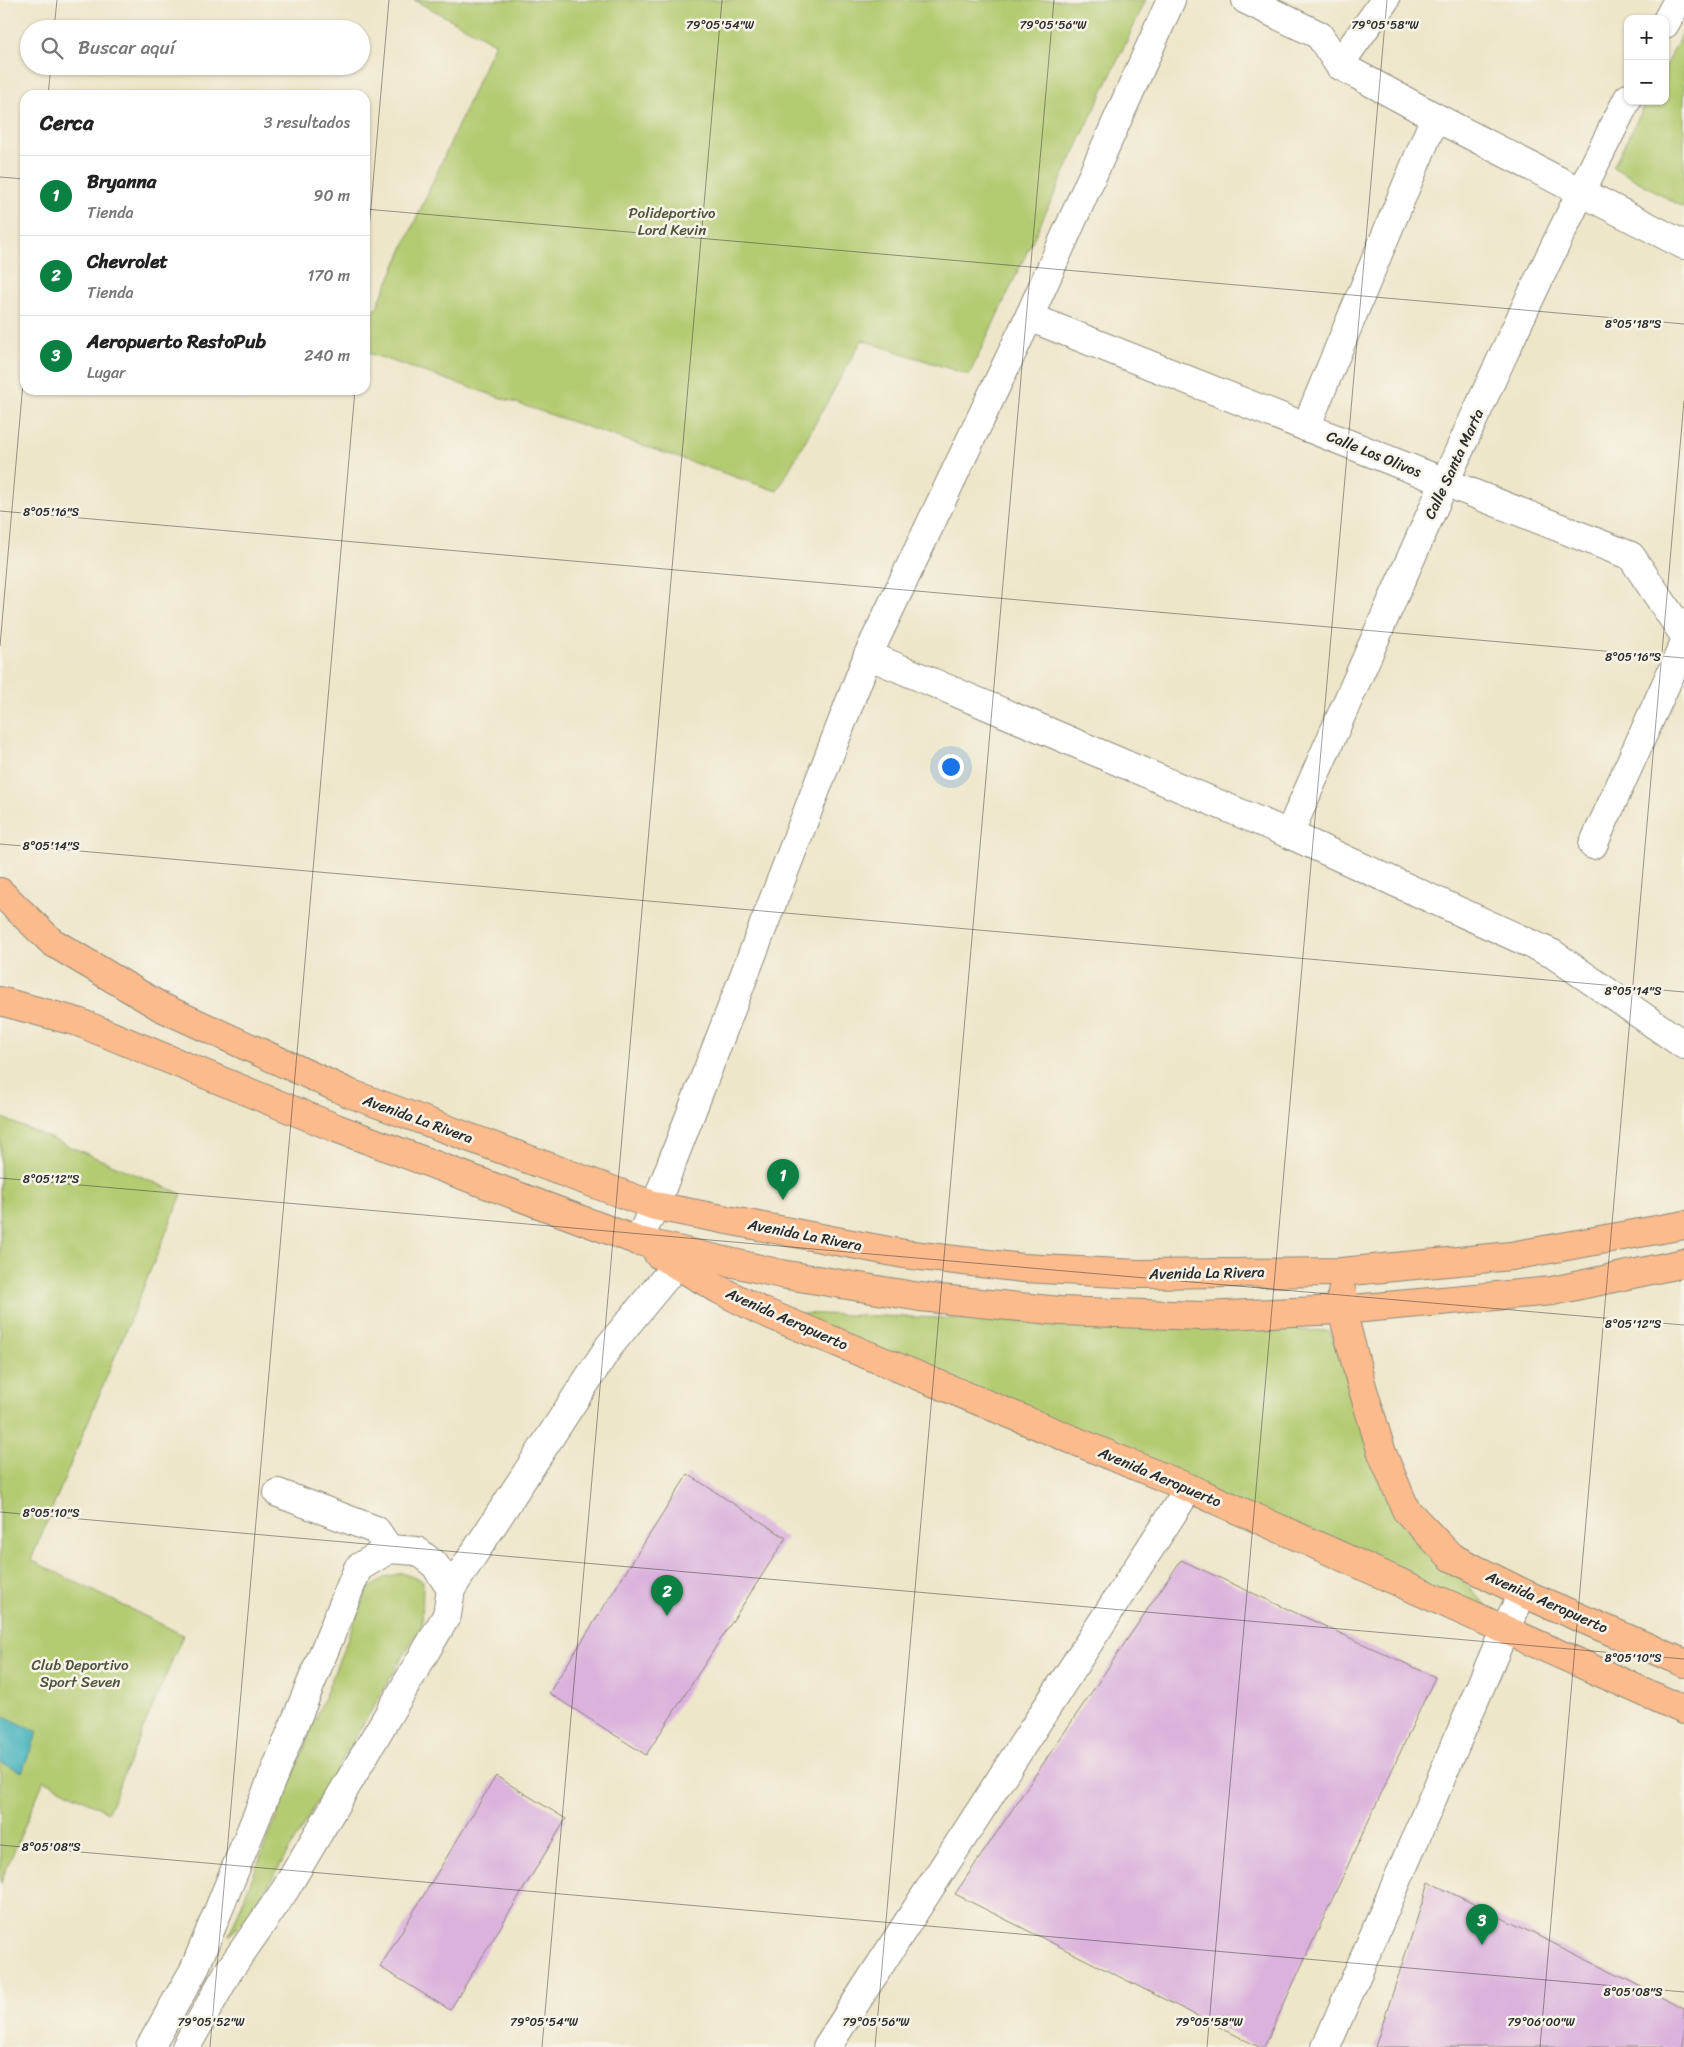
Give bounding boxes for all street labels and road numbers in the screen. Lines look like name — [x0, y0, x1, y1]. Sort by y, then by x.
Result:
street label: Calle Santa Marta — [1417, 404, 1491, 524]
street label: Calle Los Olivos — [1323, 423, 1426, 485]
street label: Avenida La Rivera — [358, 1087, 477, 1151]
street label: Avenida La Rivera — [745, 1211, 865, 1259]
street label: Avenida La Rivera — [1148, 1259, 1265, 1287]
street label: Avenida Aeropuerto — [721, 1280, 853, 1358]
street label: Avenida Aeropuerto — [1094, 1439, 1226, 1515]
street label: Avenida Aeropuerto — [1481, 1563, 1613, 1641]

